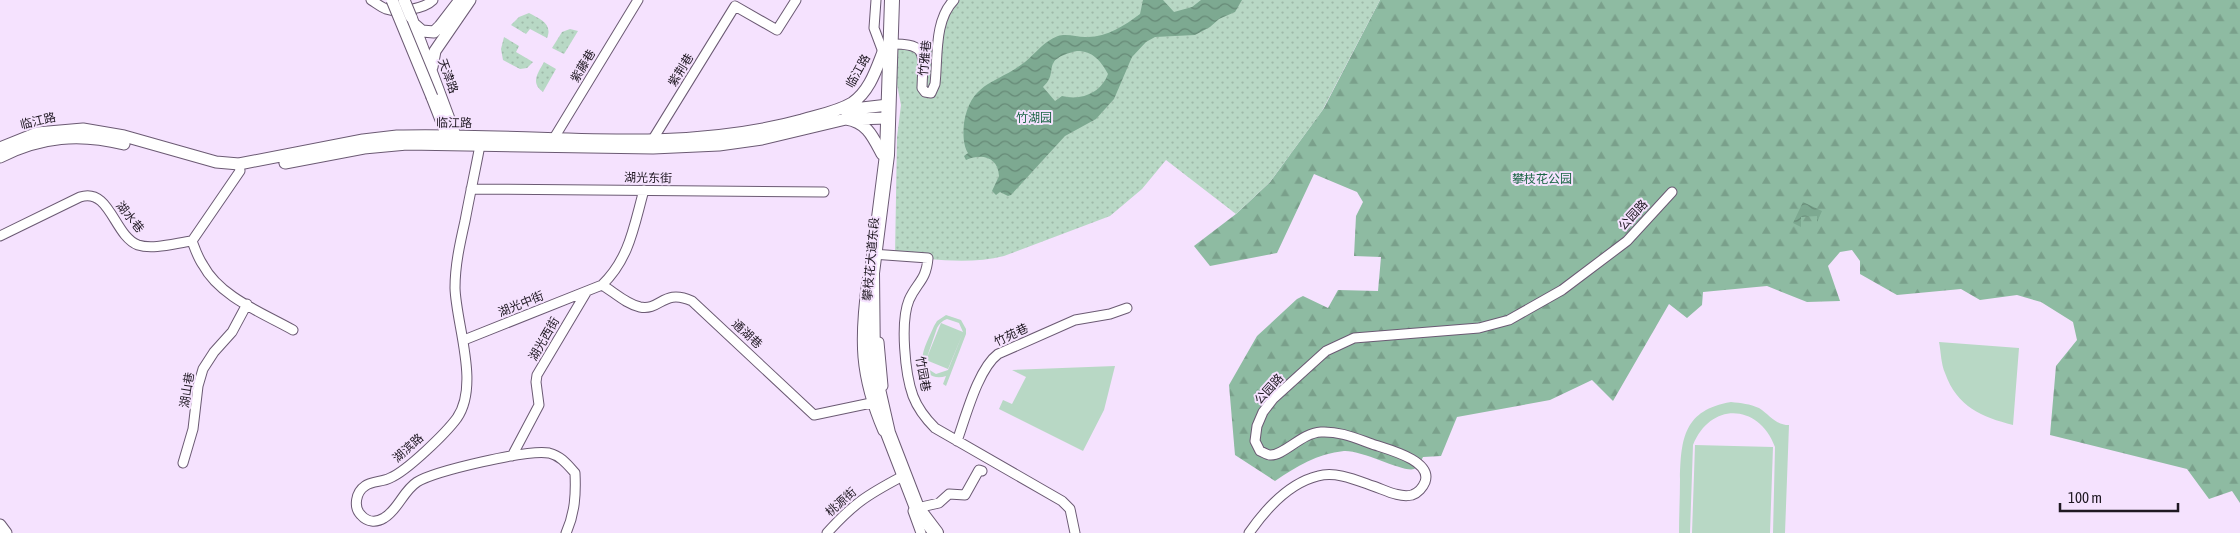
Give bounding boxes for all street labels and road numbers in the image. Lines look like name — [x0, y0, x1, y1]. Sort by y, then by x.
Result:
street label: 竹雅巷 — [916, 39, 934, 77]
street label: 紫藤巷 — [568, 47, 598, 85]
street label: 紫荆巷 — [666, 51, 696, 89]
street label: 临江路 — [843, 52, 873, 90]
street label: 天津路 — [435, 57, 461, 95]
street label: 临江路 — [19, 110, 57, 132]
street label: 临江路 — [436, 116, 472, 130]
street label: 湖光东街 — [624, 171, 672, 185]
street label: 公园路 — [1616, 197, 1650, 233]
street label: 湖水巷 — [113, 199, 147, 235]
street label: 攀枝花大道东段 — [860, 217, 882, 301]
street label: 湖光中街 — [496, 289, 546, 319]
street label: 湖光西街 — [526, 315, 562, 363]
street label: 通湖巷 — [729, 317, 765, 351]
street label: 竹苑巷 — [992, 321, 1030, 349]
street label: 竹园巷 — [913, 355, 933, 393]
street label: 湖山巷 — [177, 371, 197, 409]
street label: 公园路 — [1252, 371, 1286, 407]
street label: 湖滨路 — [390, 431, 426, 465]
street label: 桃源街 — [823, 485, 859, 519]

